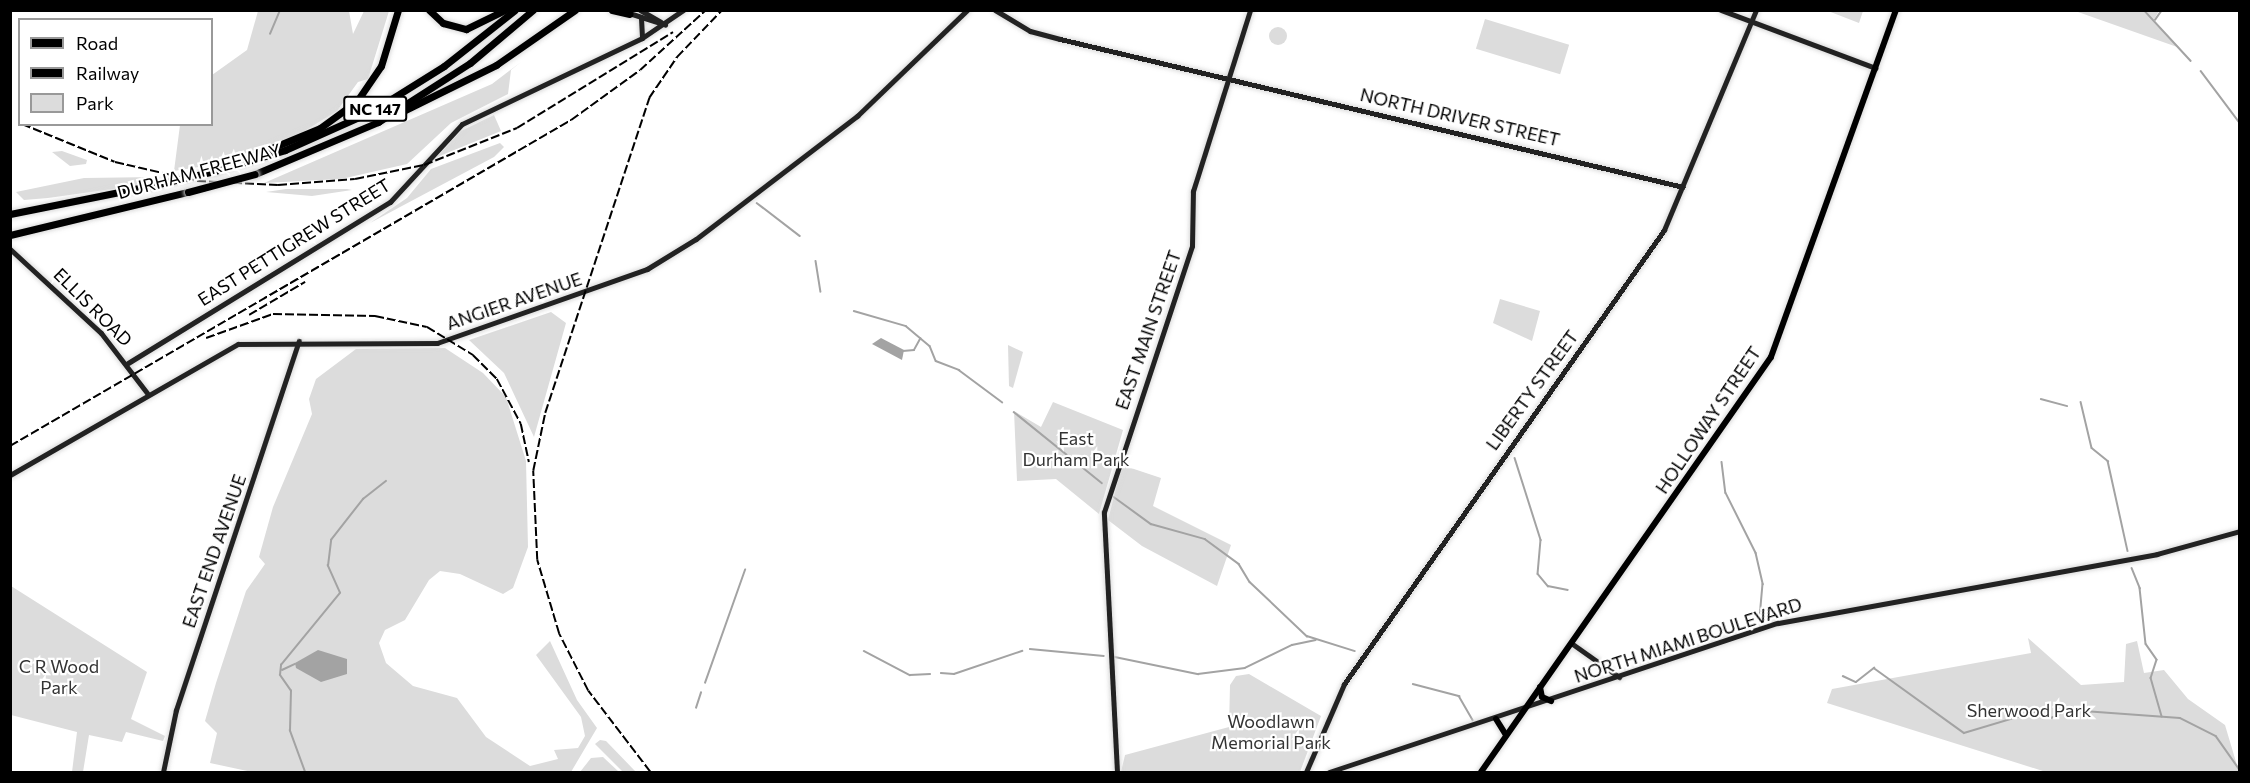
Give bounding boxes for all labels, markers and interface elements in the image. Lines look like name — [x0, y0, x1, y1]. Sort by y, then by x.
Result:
legend — [18, 18, 213, 126]
text: Road — [76, 32, 118, 54]
text: Railway — [76, 62, 139, 84]
street label: NORTH DRIVER STREET — [1358, 84, 1562, 150]
text: Park — [76, 92, 114, 114]
road number: NC 147 — [342, 96, 408, 122]
street label: DURHAM FREEWAY — [115, 139, 283, 203]
street label: EAST PETTIGREW STREET — [194, 174, 394, 310]
street label: EAST MAIN STREET — [1111, 248, 1185, 412]
street label: ELLIS ROAD — [49, 263, 137, 351]
street label: ANGIER AVENUE — [443, 268, 585, 334]
street label: LIBERTY STREET — [1481, 326, 1583, 454]
street label: HOLLOWAY STREET — [1651, 342, 1765, 498]
park label: East Durham Park — [1022, 428, 1130, 470]
street label: EAST END AVENUE — [178, 471, 250, 631]
street label: NORTH MIAMI BOULEVARD — [1571, 593, 1805, 687]
park label: C R Wood Park — [19, 656, 99, 698]
park label: Sherwood Park — [1967, 699, 2091, 721]
park label: Woodlawn Memorial Park — [1211, 711, 1331, 754]

